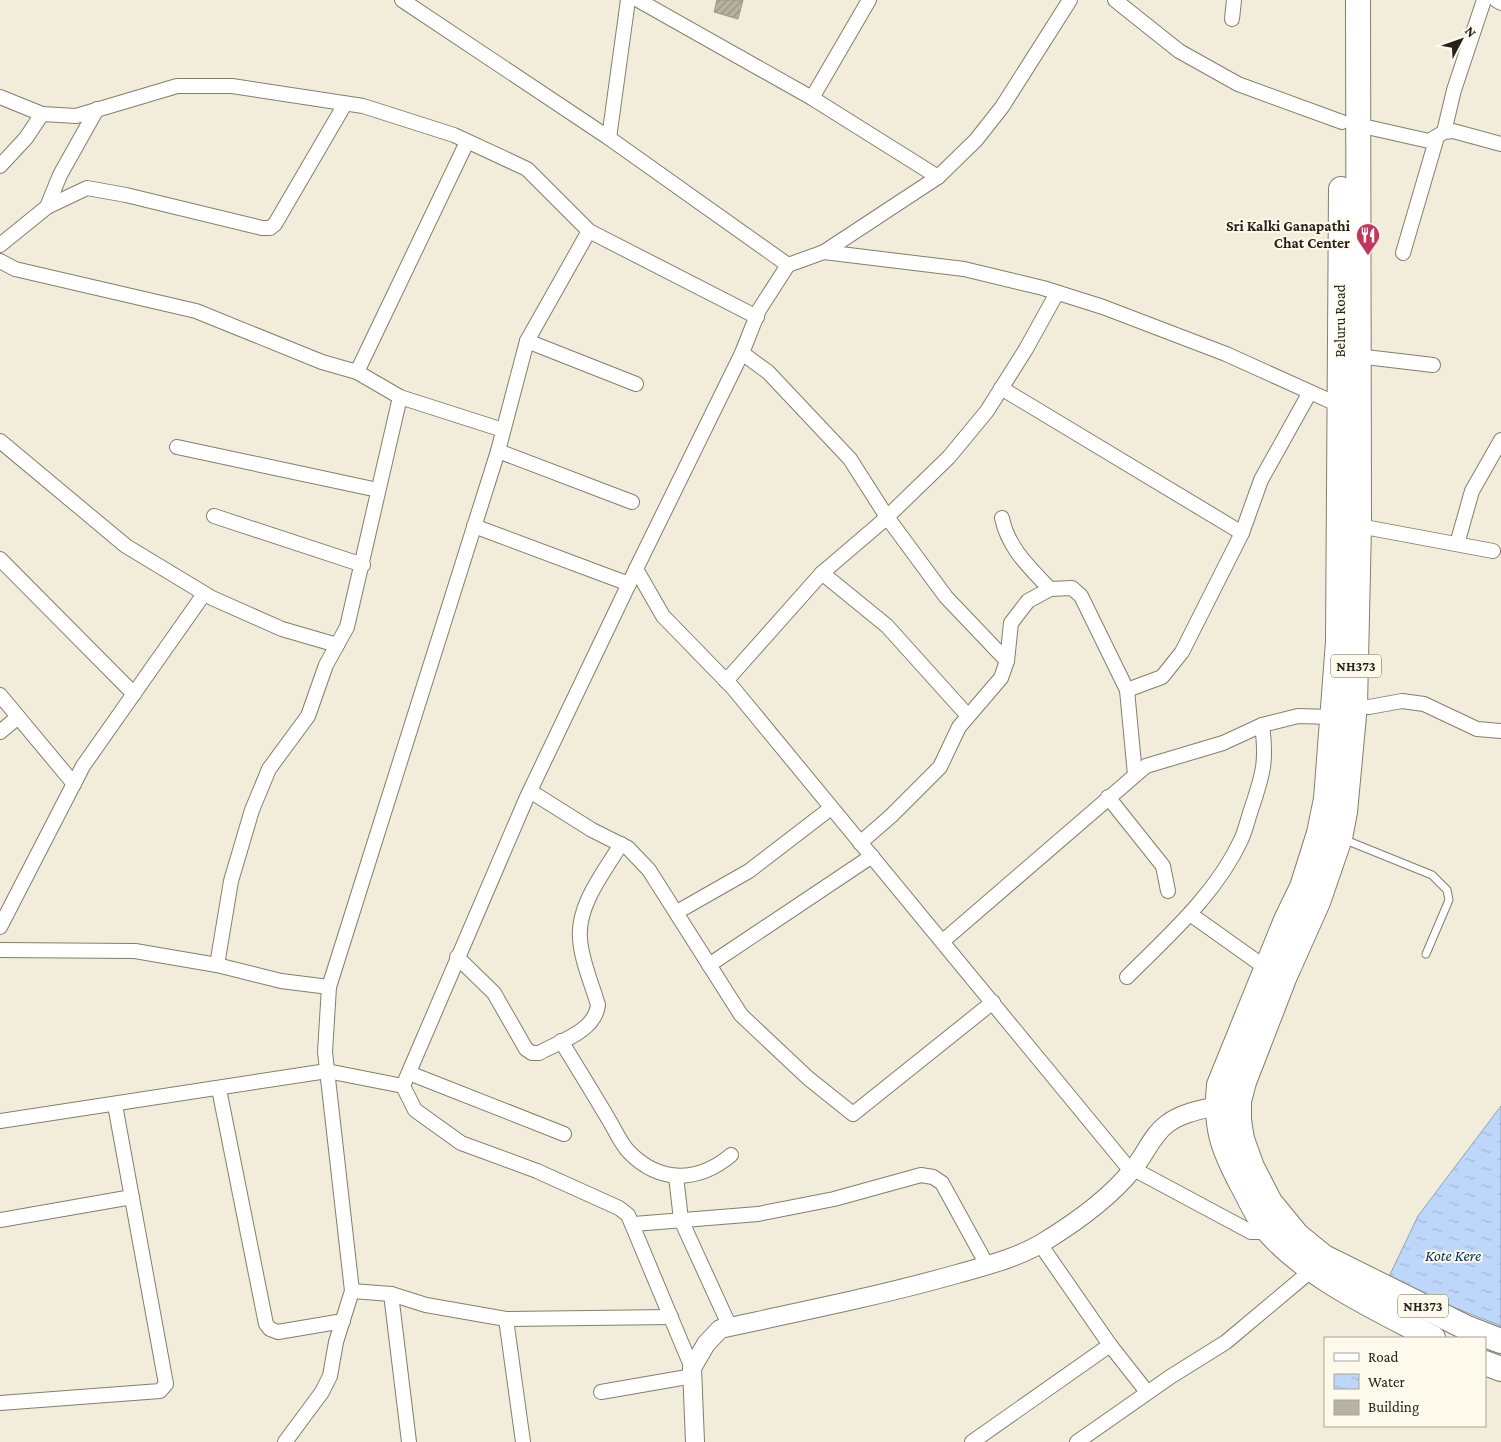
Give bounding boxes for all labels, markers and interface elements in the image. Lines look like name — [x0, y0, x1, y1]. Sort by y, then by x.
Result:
north arrow — [1436, 15, 1486, 65]
text: N — [1462, 23, 1480, 41]
place label: Sri Kalki Ganapathi Chat Center — [1226, 218, 1351, 251]
restaurant icon: Sri Kalki Ganapathi Chat Center — [1355, 222, 1381, 256]
street label: Beluru Road — [1332, 284, 1348, 358]
road number: NH373 — [1331, 654, 1381, 678]
water label: Kote Kere — [1425, 1247, 1481, 1264]
road number: NH373 — [1398, 1294, 1448, 1318]
legend — [1324, 1337, 1486, 1427]
text: Road — [1368, 1349, 1399, 1365]
text: Water — [1368, 1374, 1405, 1390]
text: Building — [1368, 1399, 1419, 1416]

